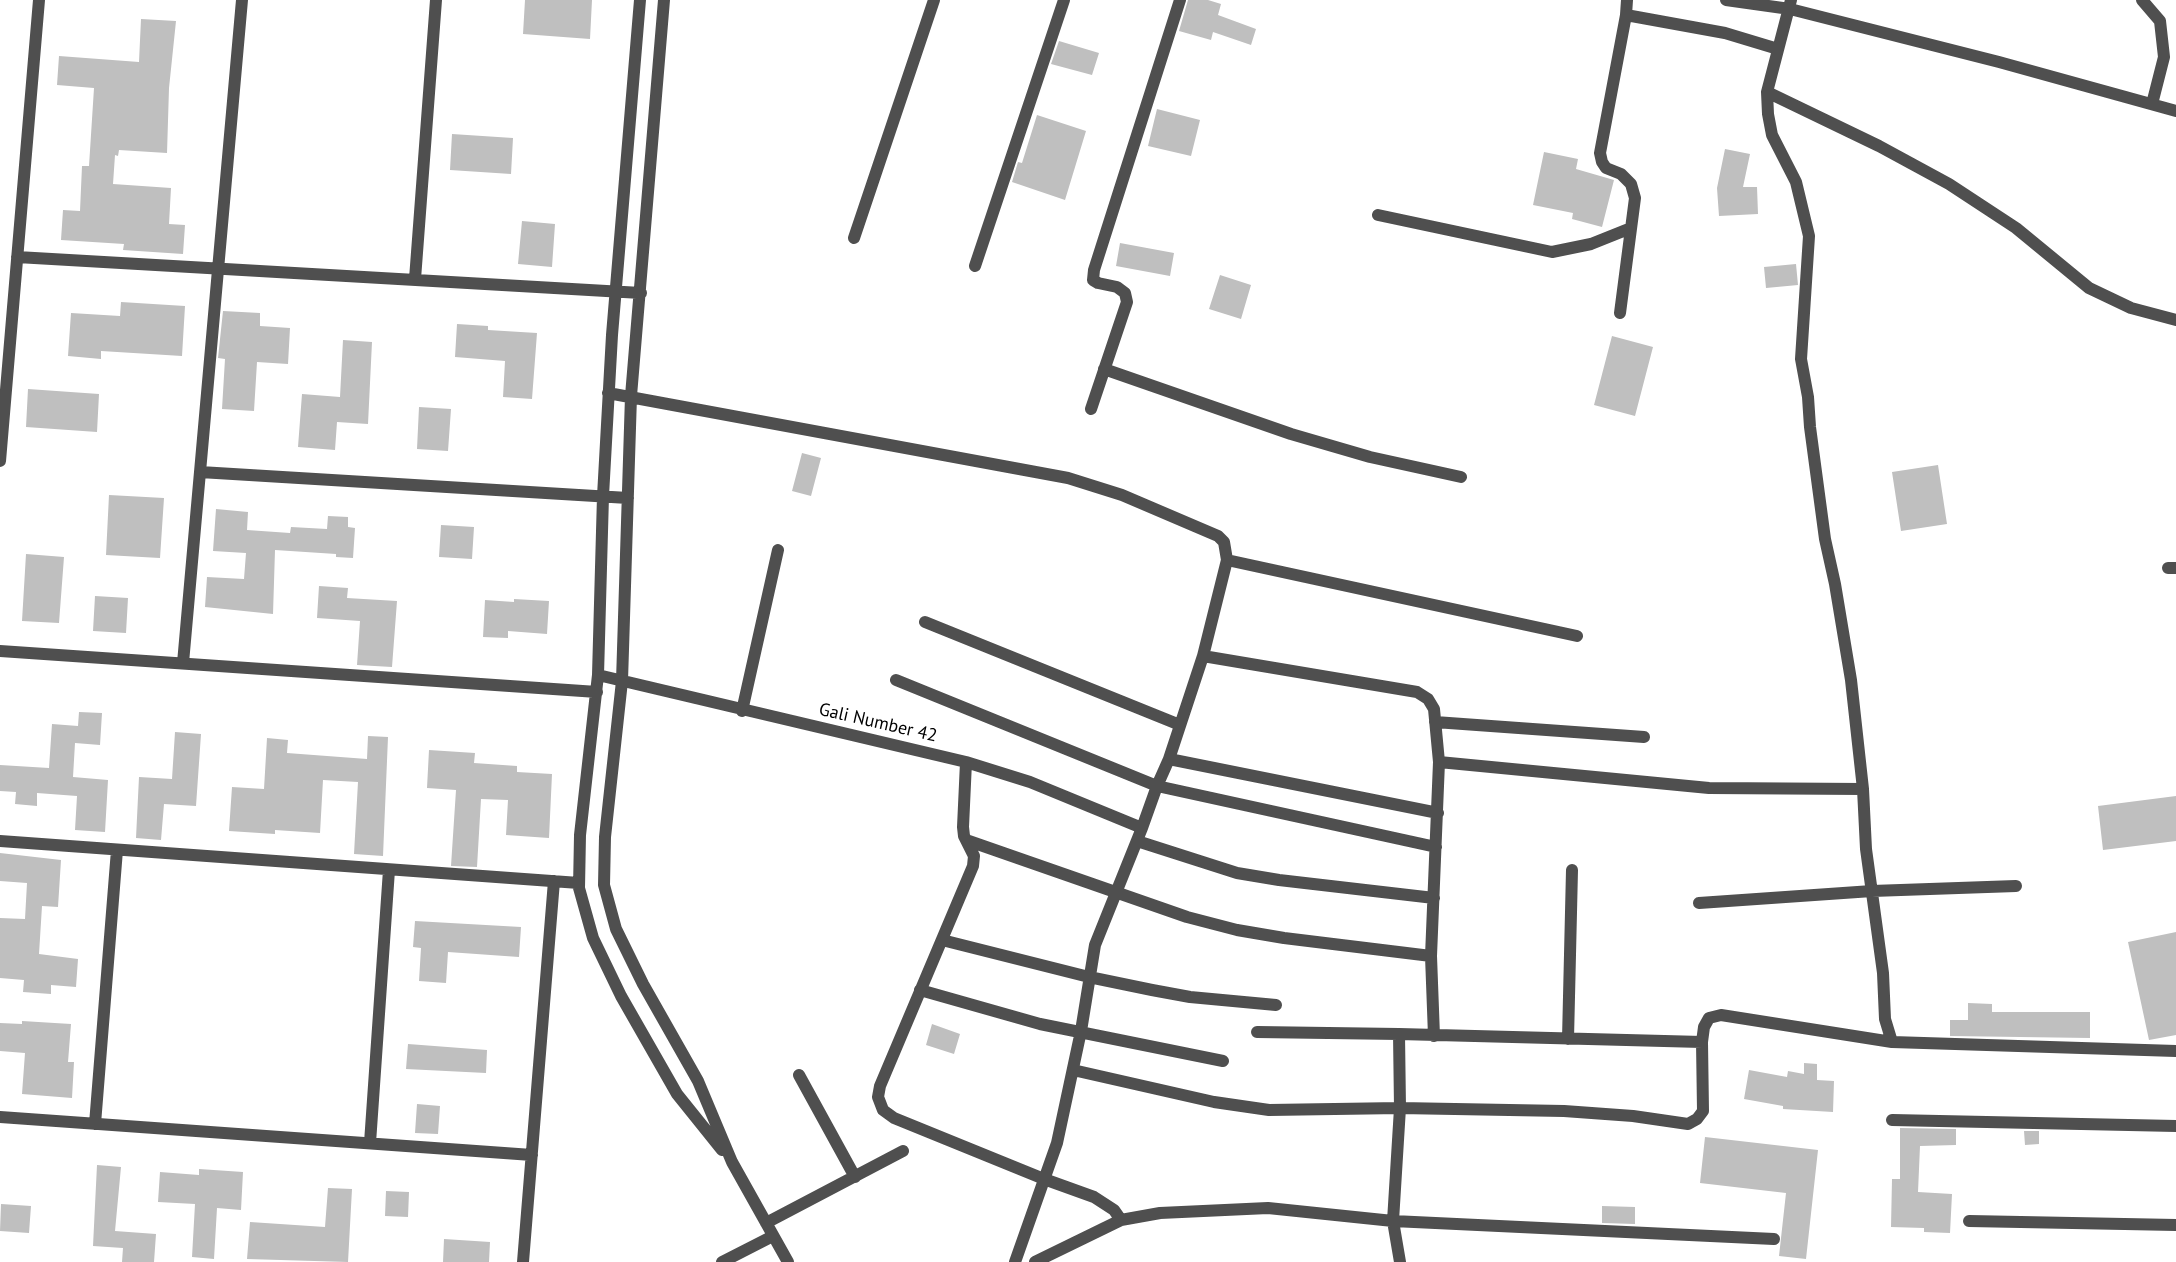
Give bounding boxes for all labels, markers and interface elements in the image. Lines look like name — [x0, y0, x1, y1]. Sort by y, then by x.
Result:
street label: Gali Number 42 — [817, 699, 939, 747]

